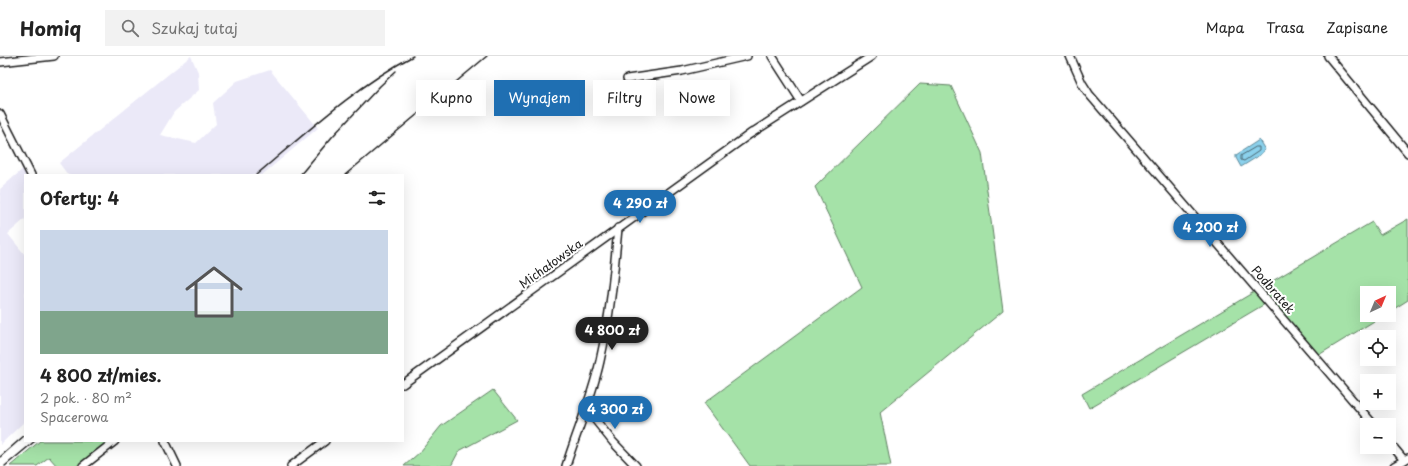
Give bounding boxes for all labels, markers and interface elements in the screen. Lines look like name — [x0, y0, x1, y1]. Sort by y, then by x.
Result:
search box — [105, 10, 385, 46]
text: Homiq — [20, 14, 81, 42]
text: Szukaj tutaj — [151, 16, 238, 39]
icon: search — [119, 17, 141, 39]
text: Mapa — [1206, 17, 1244, 38]
text: Trasa — [1266, 17, 1304, 38]
text: Zapisane — [1326, 17, 1388, 38]
chip: Kupno — [416, 80, 486, 116]
chip: Wynajem — [494, 80, 585, 116]
chip: Filtry — [593, 80, 656, 116]
chip: Nowe — [664, 80, 730, 116]
text: Oferty: 4 — [40, 185, 119, 211]
icon: filters — [366, 187, 388, 209]
pin: 4 290 zł — [599, 190, 681, 224]
text: 4 290 zł — [613, 193, 667, 212]
pin: 4 200 zł — [1169, 214, 1251, 248]
text: 4 200 zł — [1182, 217, 1238, 236]
street label: Michałowska — [515, 234, 586, 292]
icon: home — [178, 256, 250, 328]
street label: Podbratek — [1248, 261, 1300, 317]
north arrow — [1360, 286, 1396, 322]
map controls — [1360, 286, 1396, 454]
pin: 4 800 zł — [571, 317, 653, 351]
text: 4 800 zł — [584, 320, 640, 339]
button: locate — [1360, 330, 1396, 366]
text: 4 800 zł/mies. — [40, 362, 161, 388]
button: + — [1360, 374, 1396, 410]
text: 2 pok. · 80 m² — [40, 388, 132, 407]
pin: 4 300 zł — [574, 396, 656, 430]
text: 4 300 zł — [587, 399, 643, 418]
text: Spacerowa — [40, 407, 108, 426]
button: − — [1360, 418, 1396, 454]

